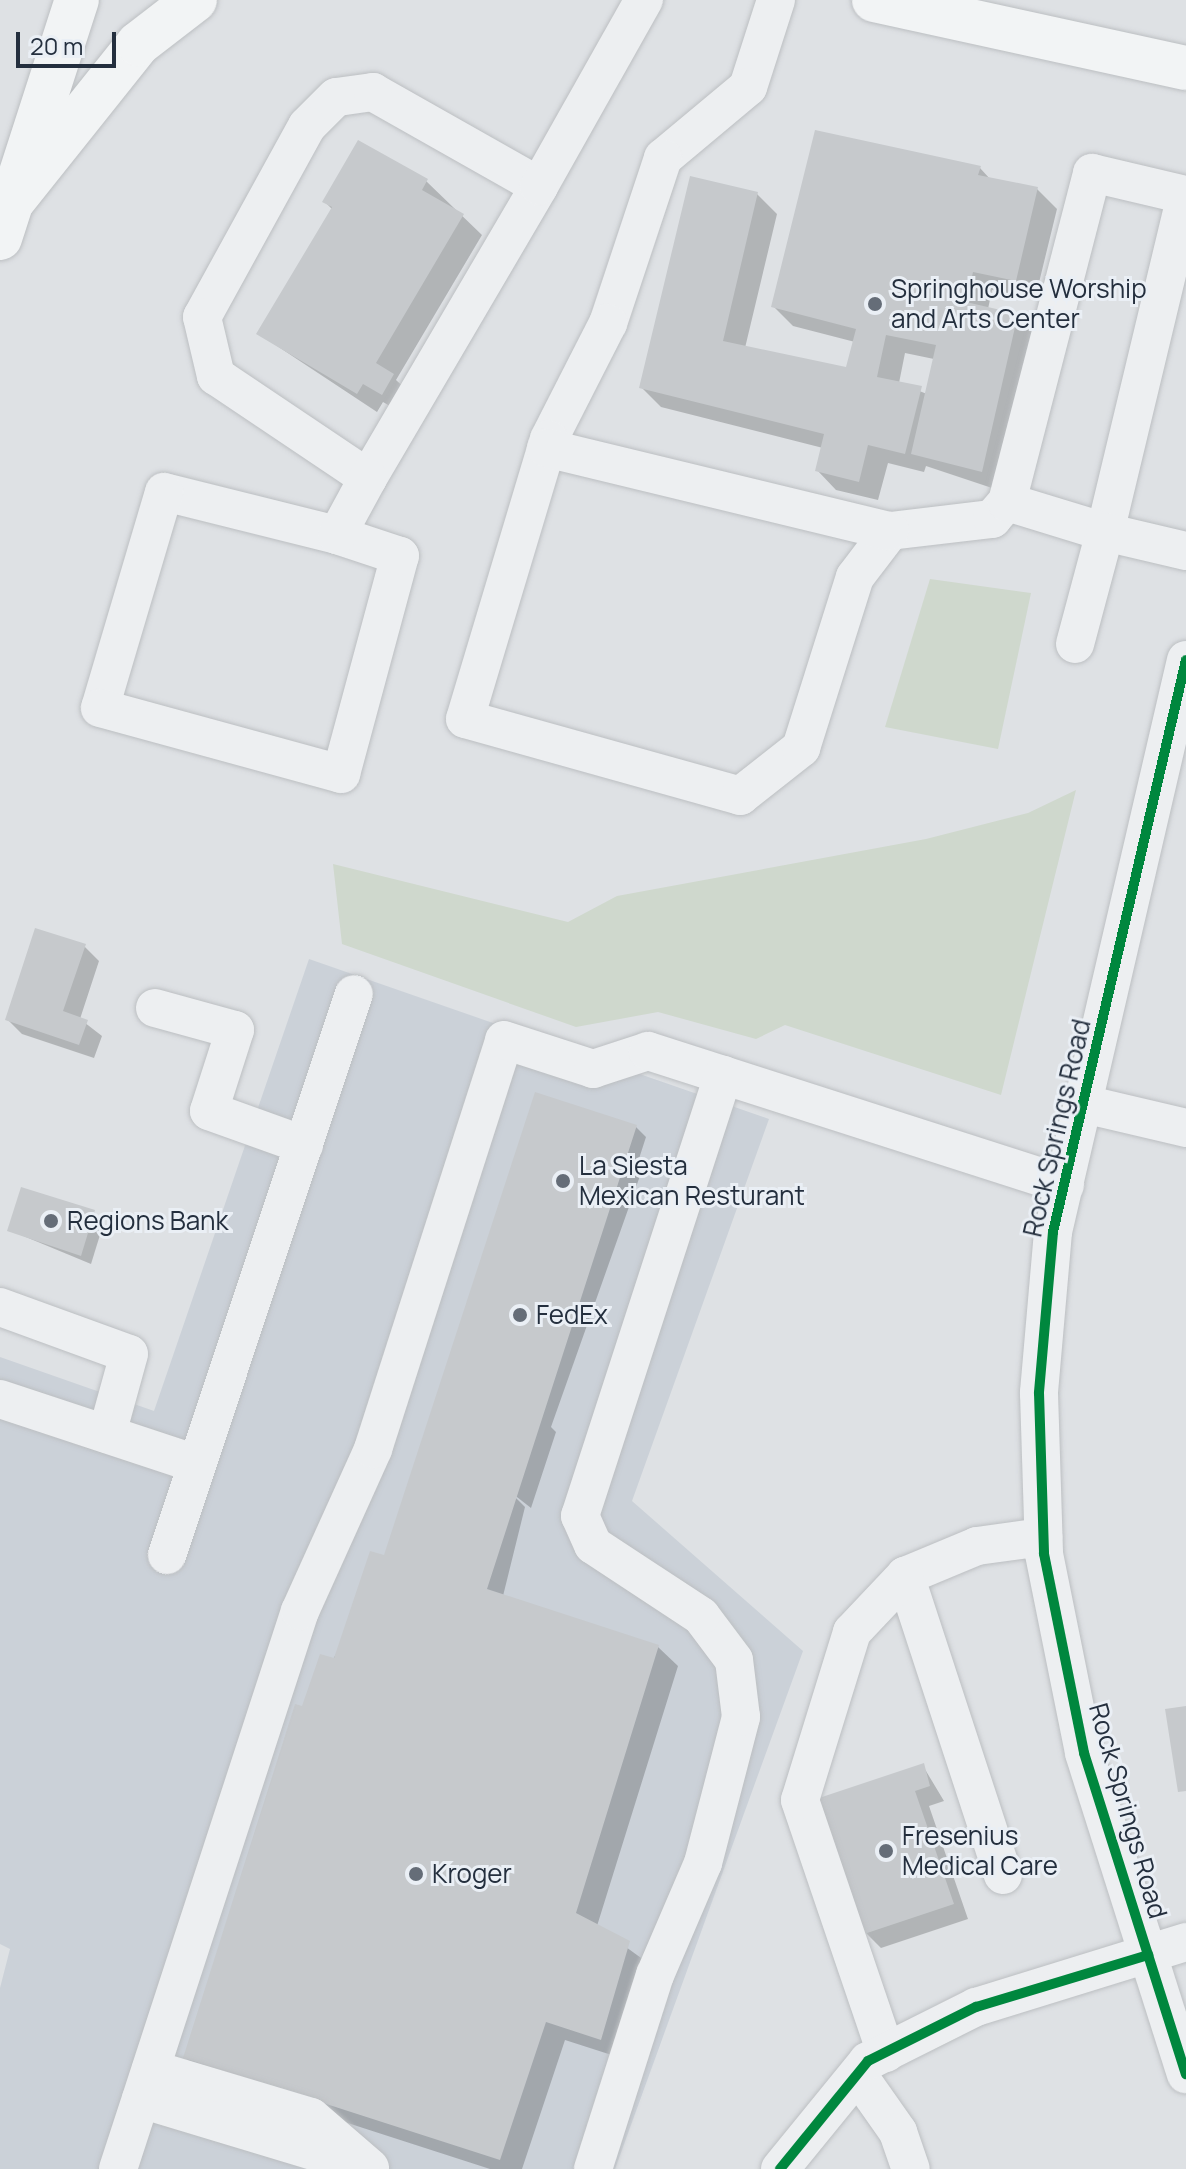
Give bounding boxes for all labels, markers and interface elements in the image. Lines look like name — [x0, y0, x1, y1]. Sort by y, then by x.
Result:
scale bar — [20, 16, 120, 66]
text: 20 m — [30, 29, 83, 62]
place label: Springhouse Worship and Arts Center — [891, 273, 1147, 334]
marker: Springhouse Worship and Arts Center — [866, 295, 884, 313]
street label: Rock Springs Road — [1017, 1016, 1097, 1240]
place label: La Siesta Mexican Resturant — [579, 1150, 805, 1212]
marker: La Siesta Mexican Resturant — [554, 1172, 572, 1190]
place label: Regions Bank — [67, 1205, 228, 1237]
marker: Regions Bank — [42, 1212, 60, 1230]
place label: FedEx — [536, 1299, 608, 1331]
marker: FedEx — [511, 1306, 529, 1324]
street label: Rock Springs Road — [1082, 1700, 1174, 1922]
place label: Fresenius Medical Care — [902, 1820, 1058, 1882]
marker: Fresenius Medical Care — [877, 1842, 895, 1860]
place label: Kroger — [432, 1858, 512, 1890]
marker: Kroger — [407, 1865, 425, 1883]

